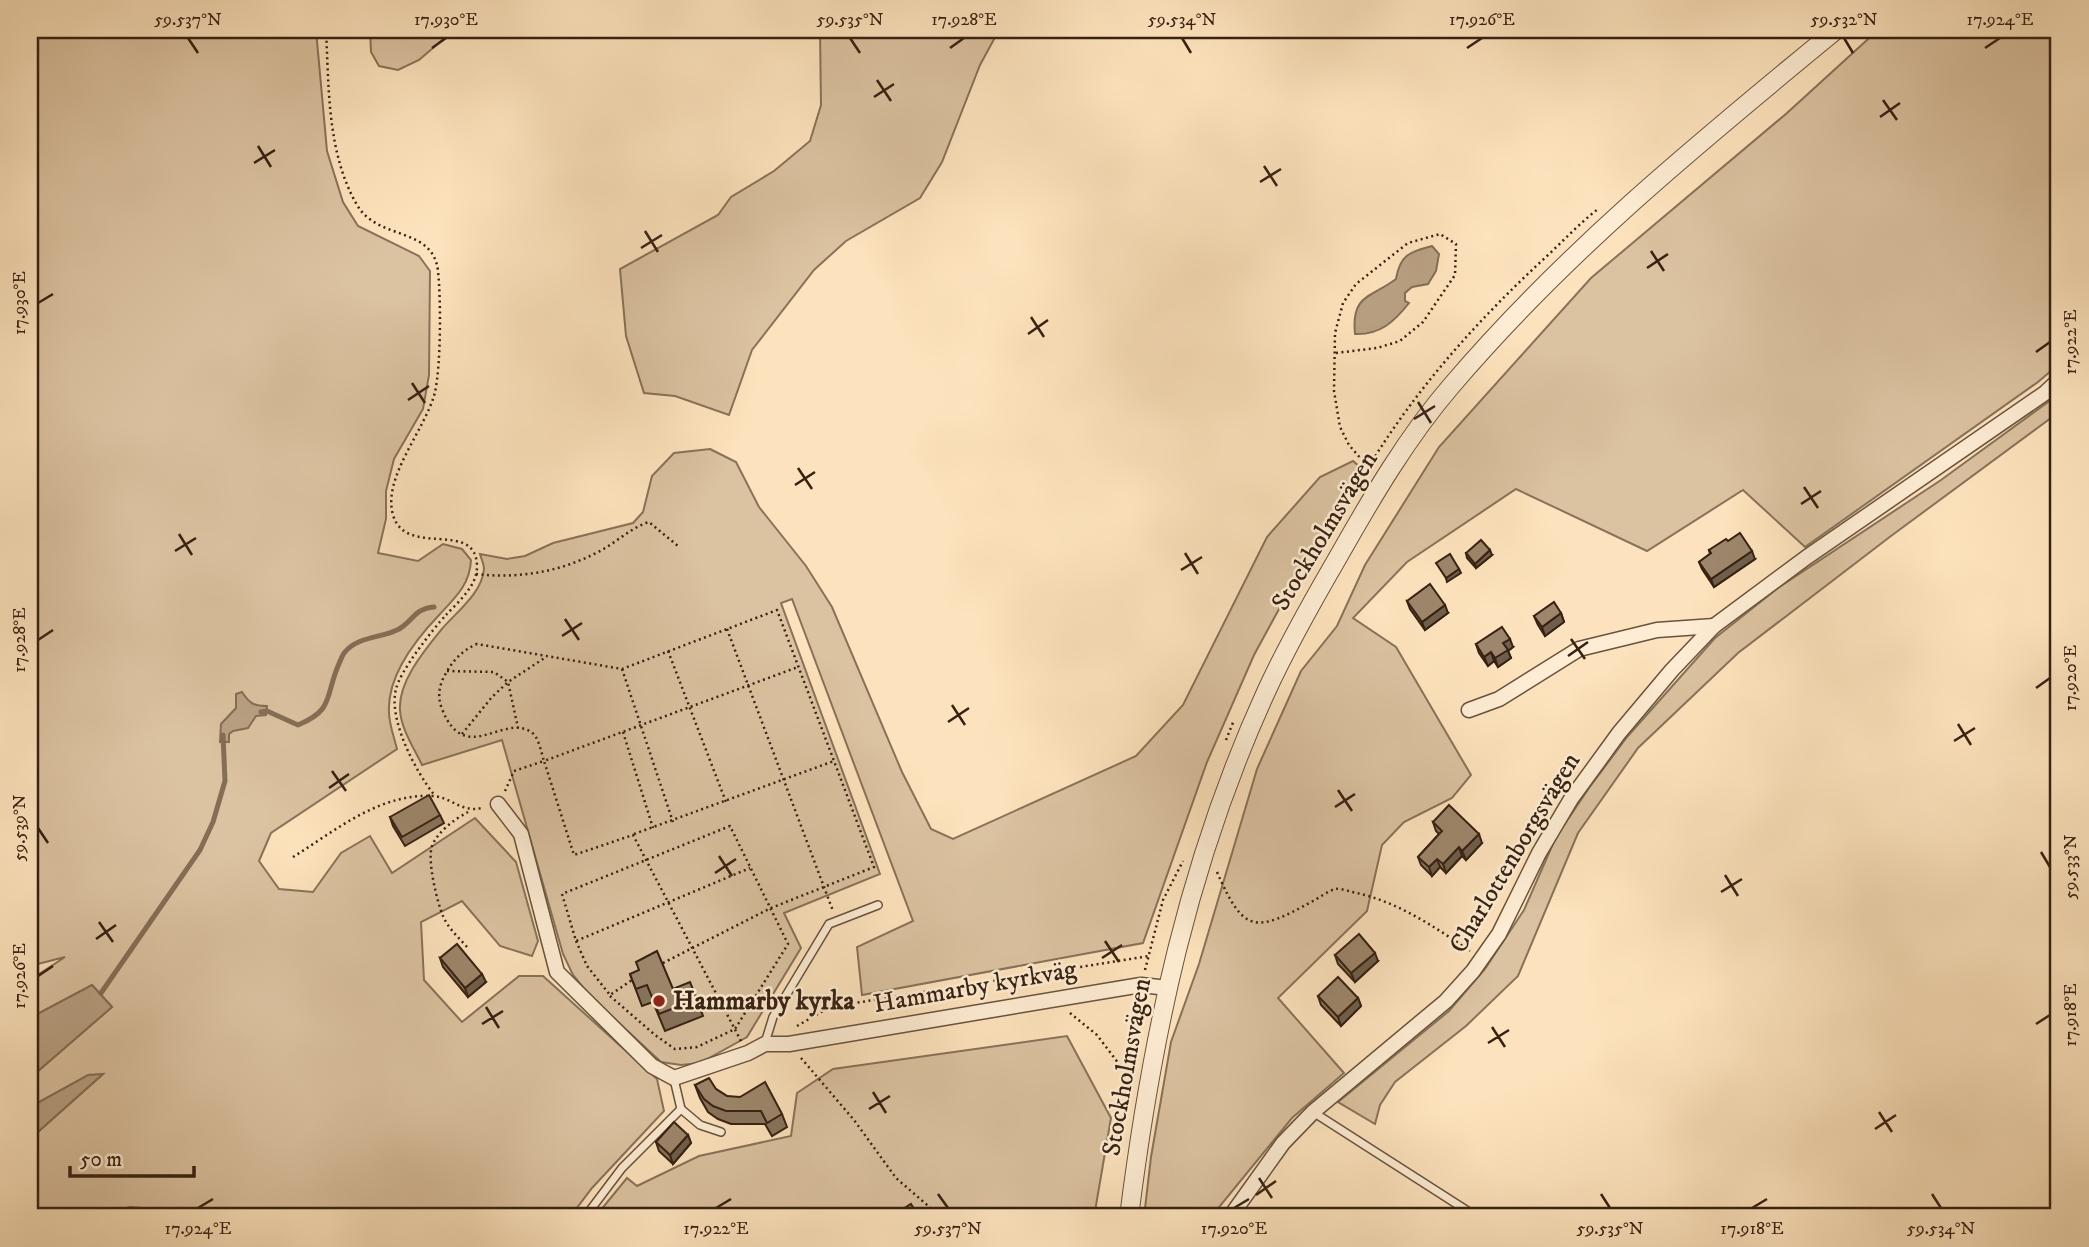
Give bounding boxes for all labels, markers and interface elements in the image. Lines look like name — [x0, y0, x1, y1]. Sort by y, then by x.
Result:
text: 59.537°N — [154, 9, 222, 31]
text: 17.930°E — [414, 9, 478, 31]
text: 59.535°N — [816, 9, 884, 31]
text: 17.928°E — [931, 9, 997, 31]
text: 59.534°N — [1148, 9, 1216, 31]
text: 17.926°E — [1449, 9, 1515, 31]
text: 59.532°N — [1810, 9, 1878, 31]
text: 17.924°E — [1967, 9, 2034, 31]
text: 17.930°E — [9, 271, 31, 335]
text: 17.922°E — [2060, 309, 2082, 375]
street label: Stockholmsvägen — [1264, 445, 1386, 617]
text: 17.928°E — [9, 607, 31, 673]
text: 17.920°E — [2060, 645, 2082, 711]
street label: Charlottenborgsvägen — [1442, 746, 1588, 959]
text: 59.539°N — [9, 794, 31, 862]
text: 59.533°N — [2060, 834, 2082, 899]
text: 17.926°E — [9, 943, 31, 1009]
street label: Hammarby kyrkväg — [871, 953, 1079, 1021]
street label: Stockholmsvägen — [1095, 975, 1159, 1159]
text: 17.918°E — [2060, 983, 2082, 1047]
place label: Hammarby kyrka — [673, 985, 855, 1018]
marker: Hammarby kyrka — [651, 993, 667, 1009]
scale bar — [70, 1135, 194, 1179]
text: 50 m — [80, 1147, 122, 1173]
text: 17.924°E — [165, 1218, 232, 1240]
text: 17.922°E — [683, 1218, 749, 1240]
text: 59.537°N — [914, 1218, 982, 1240]
text: 17.920°E — [1201, 1218, 1267, 1240]
text: 59.535°N — [1576, 1218, 1644, 1240]
text: 17.918°E — [1720, 1218, 1784, 1240]
text: 59.534°N — [1907, 1218, 1975, 1240]

